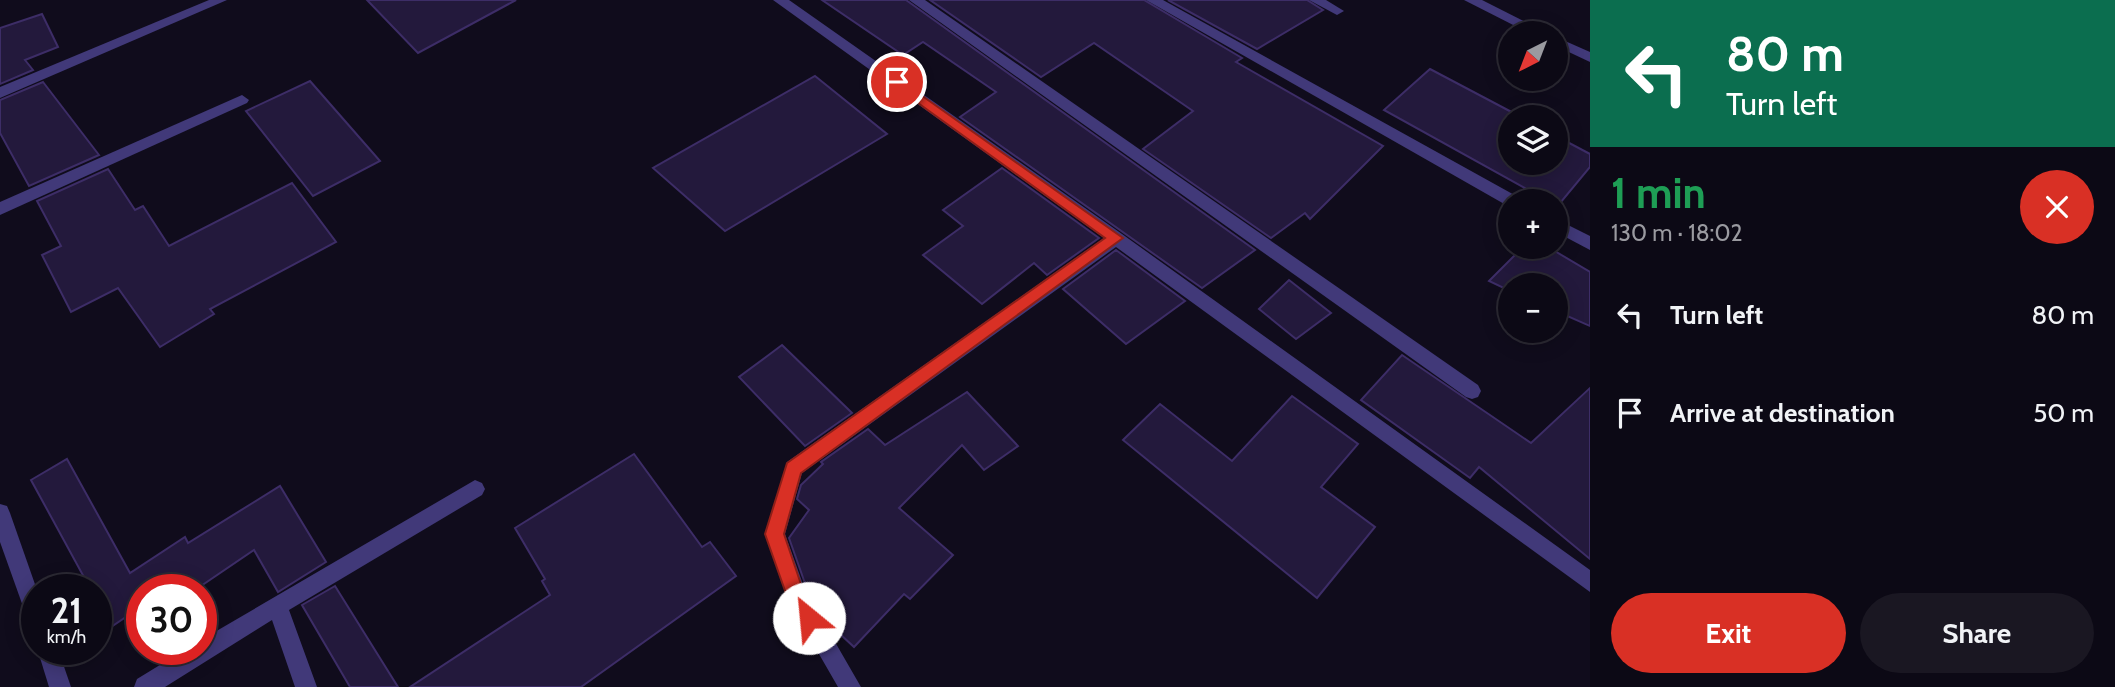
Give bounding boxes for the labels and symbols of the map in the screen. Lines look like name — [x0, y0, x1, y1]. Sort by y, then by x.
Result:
north arrow — [1498, 21, 1568, 91]
pin — [867, 52, 927, 112]
speed limit sign: 30 — [126, 574, 217, 665]
position arrow — [772, 581, 846, 655]

